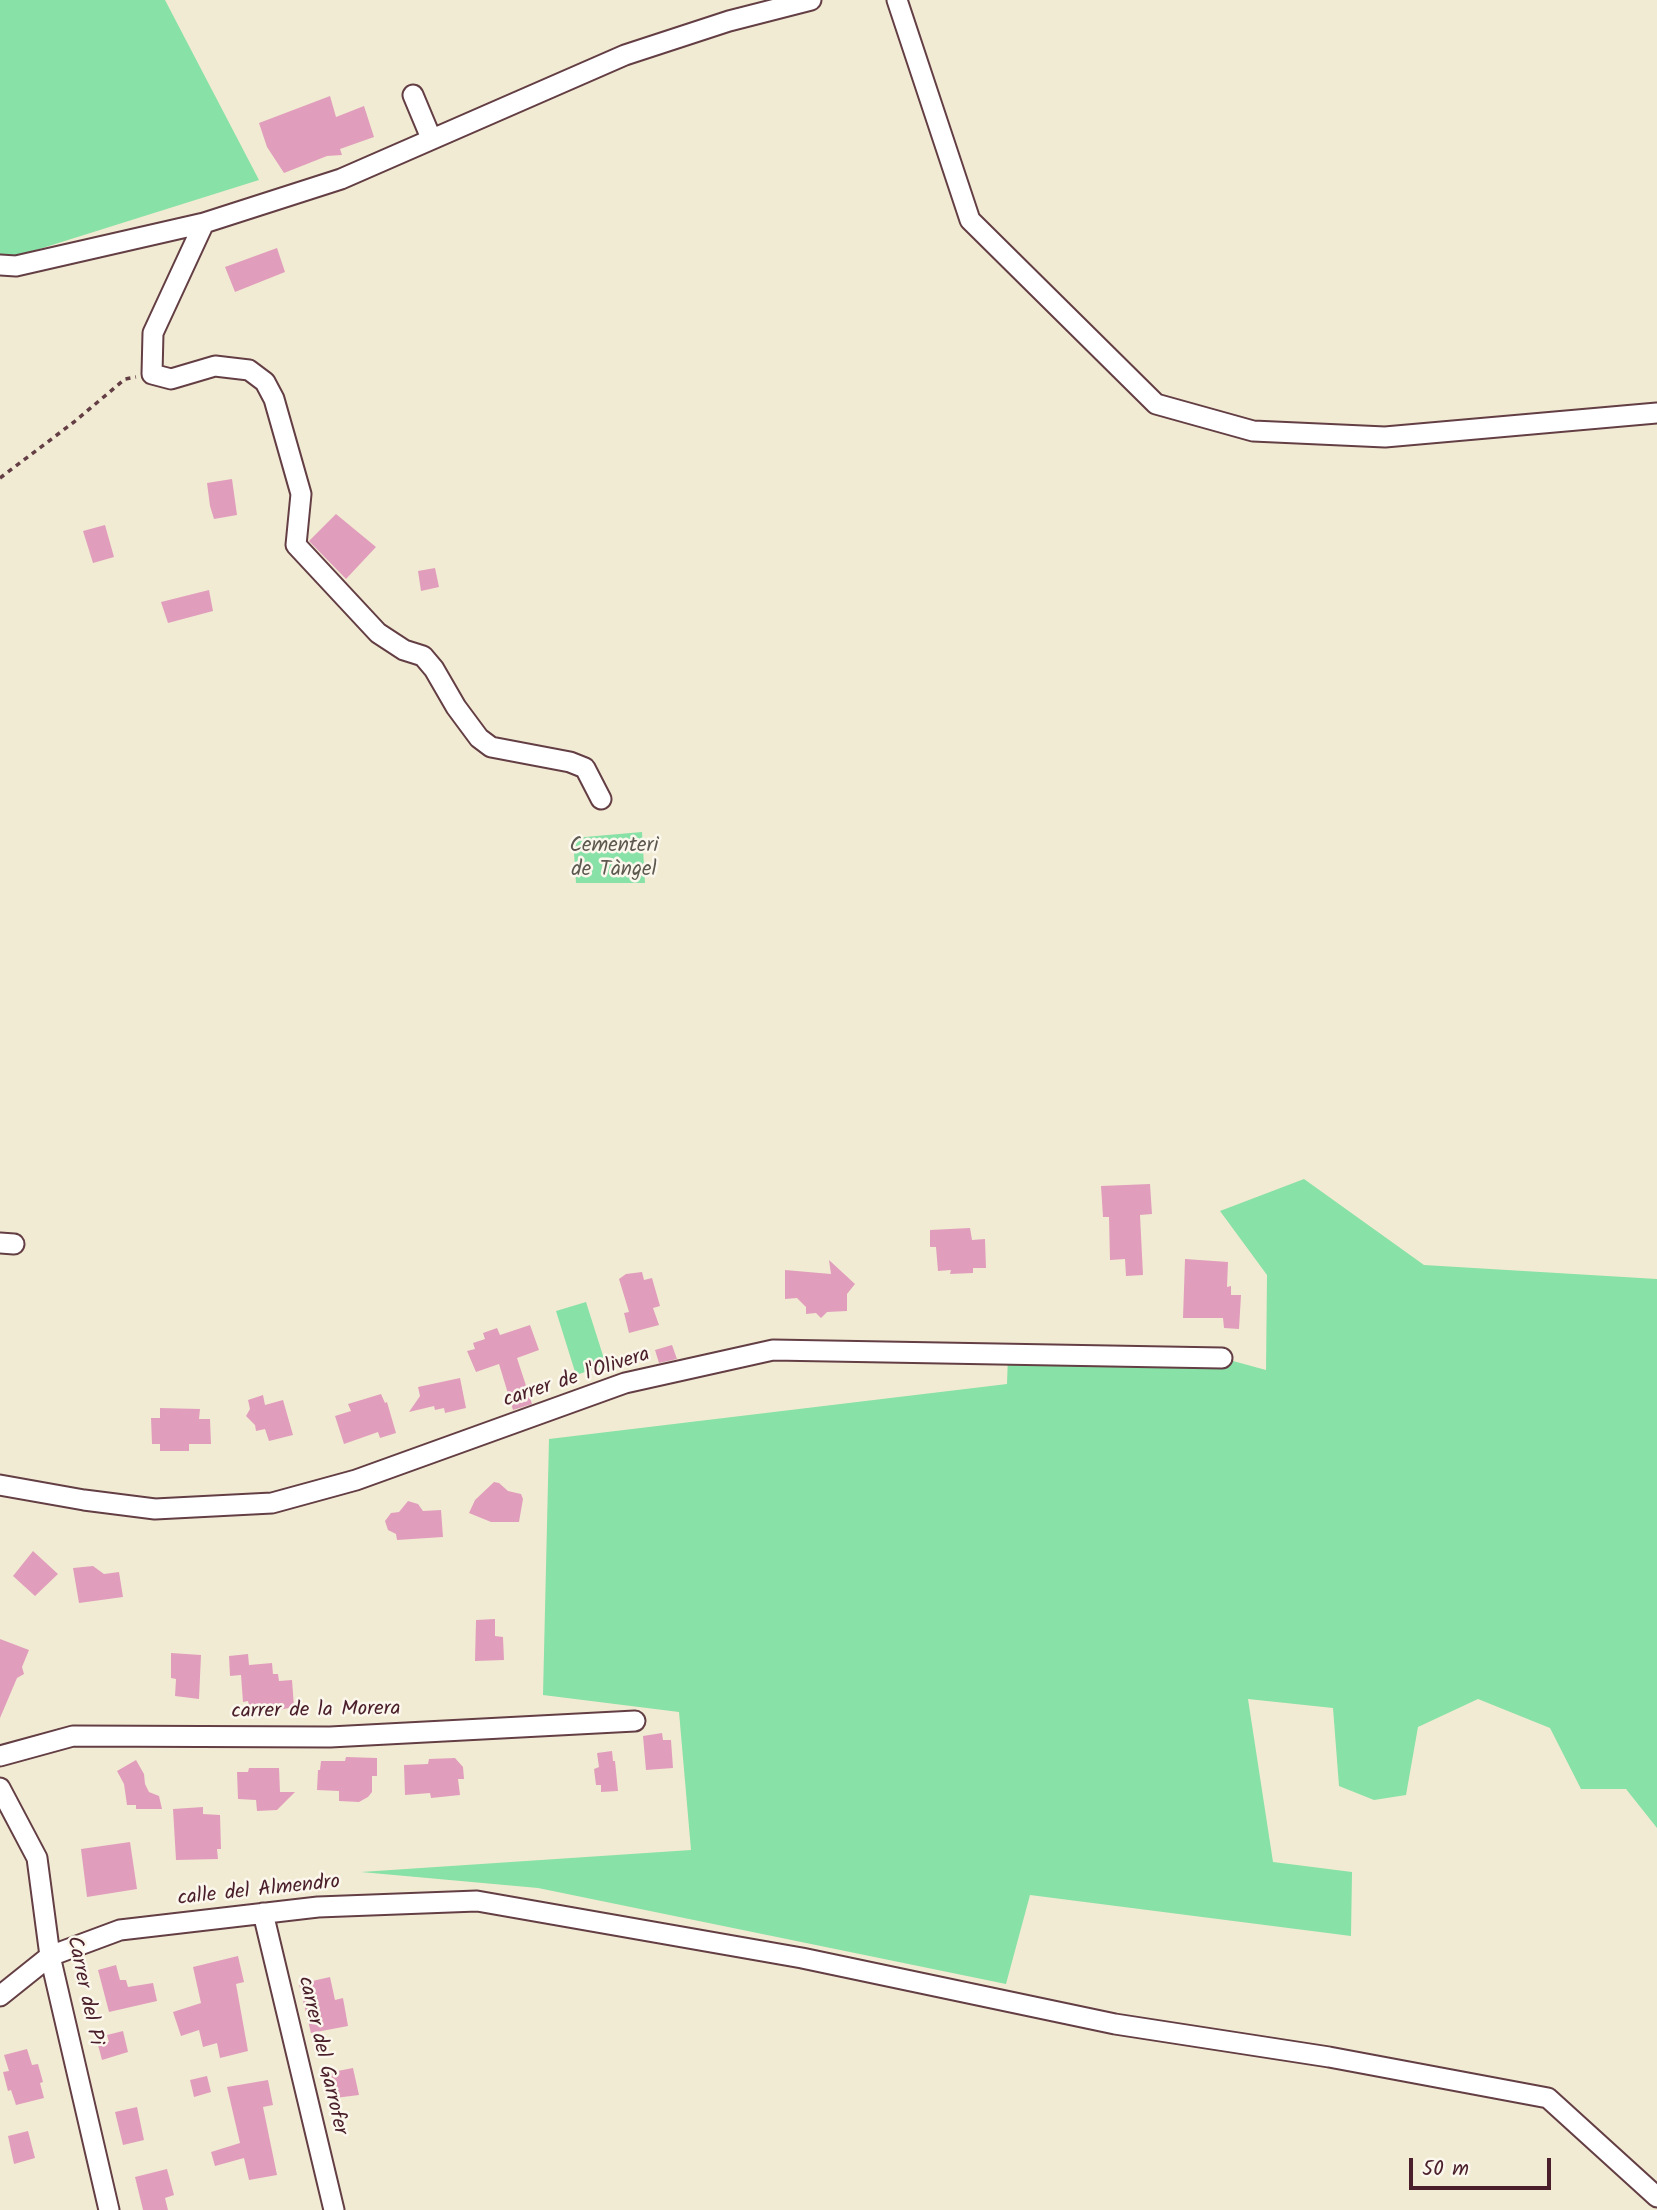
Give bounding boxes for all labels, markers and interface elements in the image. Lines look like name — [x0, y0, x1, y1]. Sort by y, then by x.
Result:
park label: Cementeri de Tàngel — [570, 834, 658, 884]
street label: carrer de l'Olivera — [501, 1343, 653, 1415]
street label: carrer de la Morera — [231, 1698, 401, 1726]
street label: calle del Almendro — [177, 1871, 341, 1913]
street label: Carrer del Pi — [59, 1934, 107, 2048]
street label: carrer del Garrofer — [291, 1974, 351, 2138]
scale bar — [1412, 2144, 1554, 2188]
text: 50 m — [1422, 2153, 1469, 2186]

